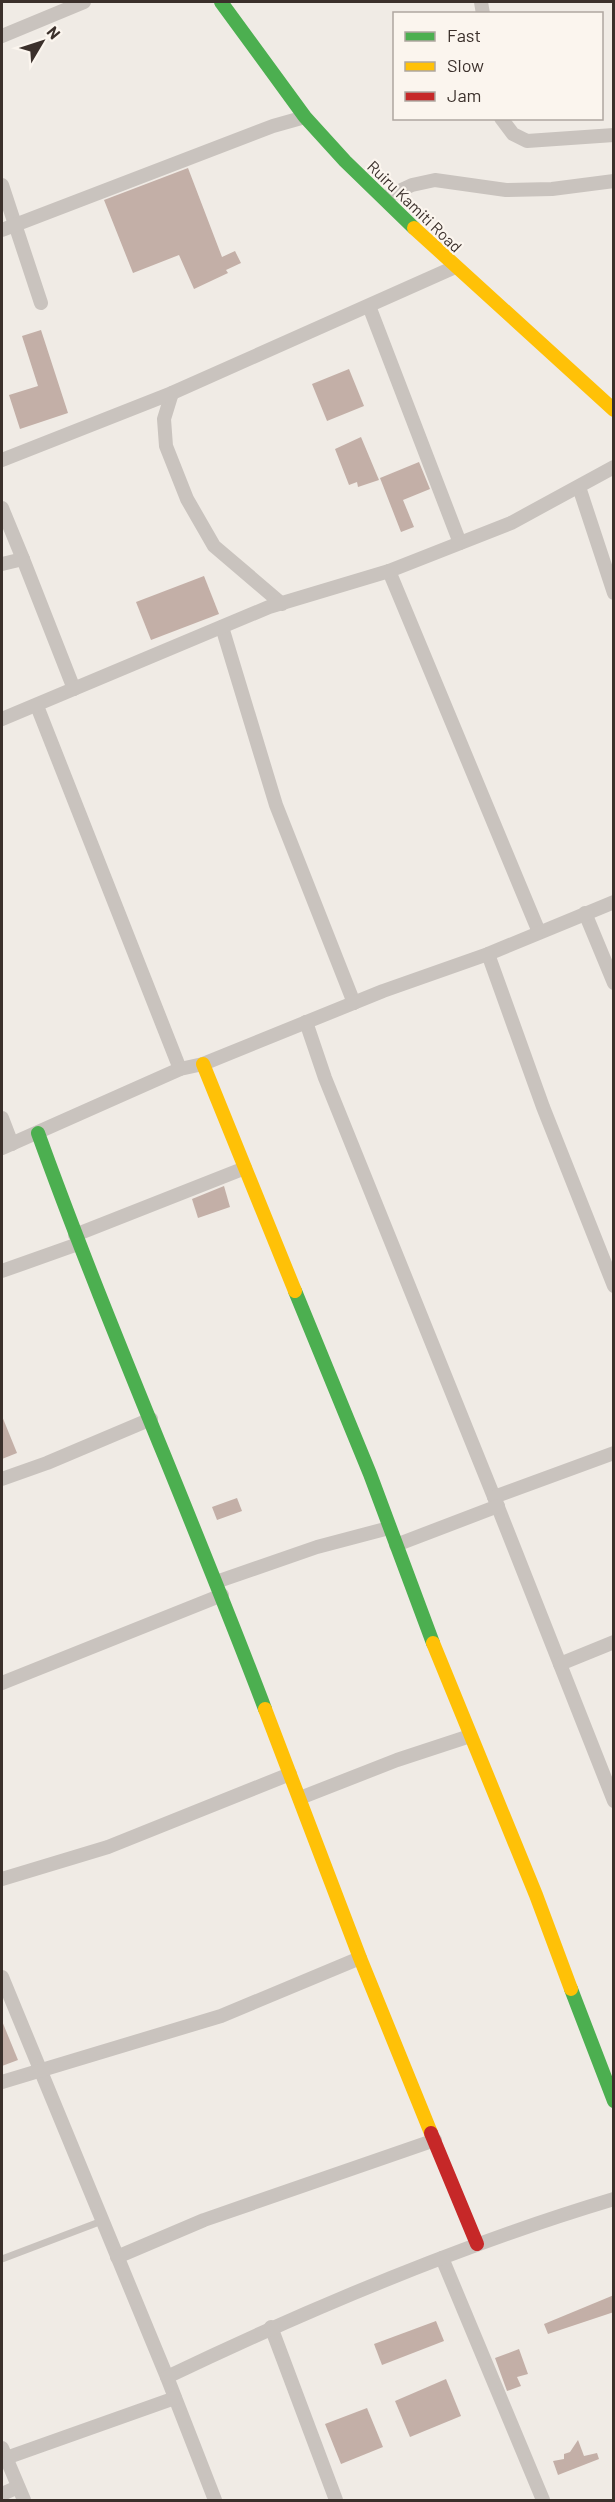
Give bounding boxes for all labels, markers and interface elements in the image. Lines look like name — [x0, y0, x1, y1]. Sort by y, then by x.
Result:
north arrow — [12, 12, 72, 72]
legend — [393, 12, 603, 120]
text: N — [43, 22, 65, 42]
text: Fast — [447, 24, 481, 46]
text: Slow — [447, 54, 484, 76]
text: Jam — [447, 84, 481, 106]
street label: Ruiru Kamiti Road — [364, 156, 466, 256]

